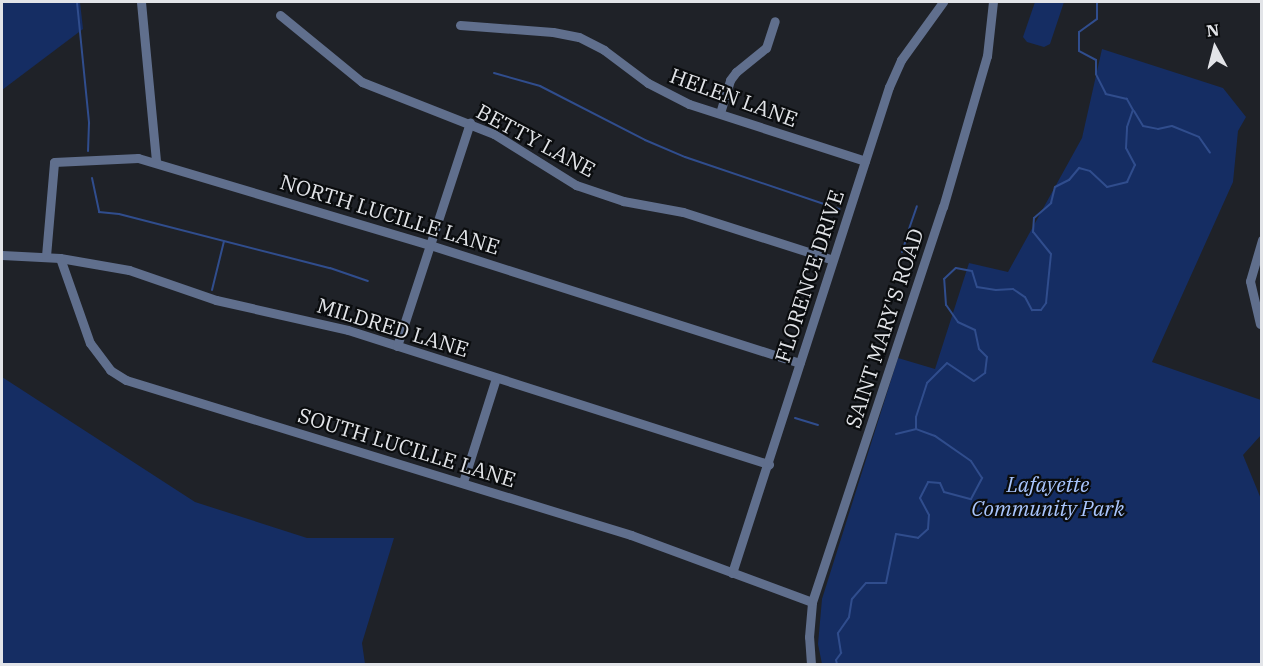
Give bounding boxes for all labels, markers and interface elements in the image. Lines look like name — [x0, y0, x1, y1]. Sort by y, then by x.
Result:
north arrow — [1185, 18, 1245, 78]
text: N — [1205, 19, 1220, 41]
street label: HELEN LANE — [667, 62, 801, 132]
street label: BETTY LANE — [472, 98, 600, 182]
street label: NORTH LUCILLE LANE — [277, 169, 503, 259]
street label: FLORENCE DRIVE — [769, 187, 849, 365]
street label: SAINT MARY'S ROAD — [840, 225, 928, 431]
street label: MILDRED LANE — [314, 292, 472, 362]
street label: SOUTH LUCILLE LANE — [295, 402, 519, 492]
park label: Lafayette Community Park — [971, 471, 1125, 521]

